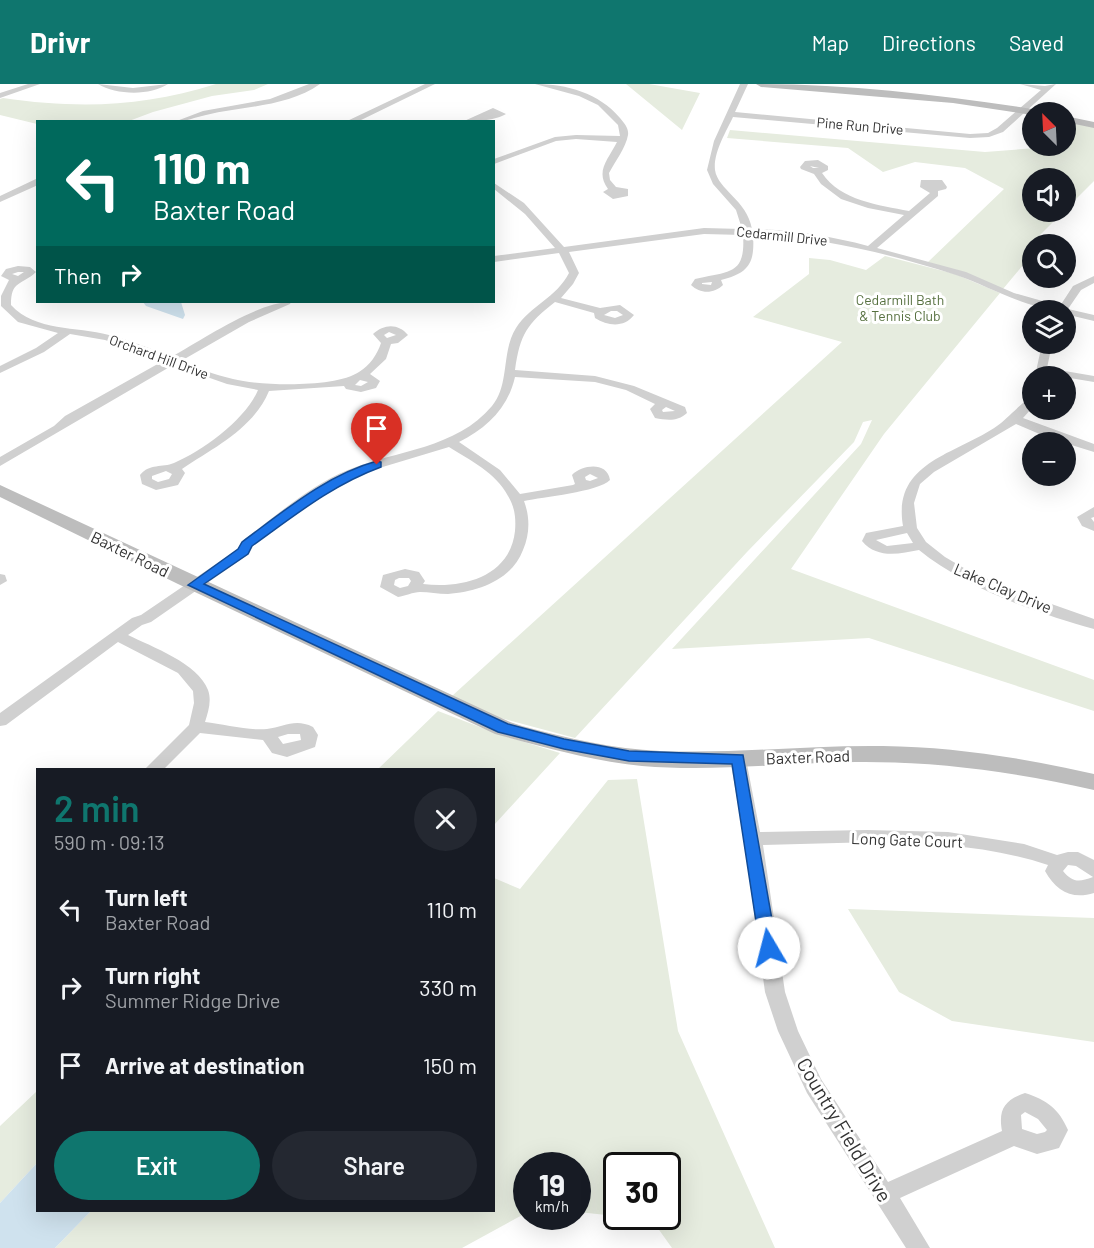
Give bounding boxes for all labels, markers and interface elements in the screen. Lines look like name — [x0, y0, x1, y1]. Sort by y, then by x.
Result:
text: Drivr — [30, 25, 90, 59]
text: Map — [812, 30, 849, 55]
text: Directions — [882, 30, 976, 55]
text: Saved — [1009, 30, 1064, 55]
north arrow — [1022, 102, 1076, 156]
map controls — [1022, 102, 1076, 486]
street label: Pine Run Drive — [816, 113, 904, 138]
text: 110 m — [153, 142, 250, 192]
icon: left — [54, 144, 132, 222]
button: sound — [1022, 168, 1076, 222]
text: Baxter Road — [153, 193, 295, 225]
street label: Cedarmill Drive — [736, 222, 828, 249]
button: search — [1022, 234, 1076, 288]
icon: right — [114, 258, 147, 291]
text: Then — [54, 262, 102, 288]
park label: Cedarmill Bath & Tennis Club — [856, 291, 944, 324]
button: layers — [1022, 300, 1076, 354]
street label: Orchard Hill Drive — [107, 331, 211, 382]
button: + — [1022, 366, 1076, 420]
pin — [351, 403, 402, 465]
icon: arrive — [360, 412, 393, 445]
button: − — [1022, 432, 1076, 486]
street label: Baxter Road — [88, 527, 172, 581]
street label: Lake Clay Drive — [951, 558, 1055, 617]
street label: Baxter Road — [766, 746, 850, 767]
text: 2 min — [54, 786, 140, 829]
button: close — [414, 788, 477, 851]
street label: Long Gate Court — [851, 828, 963, 851]
text: 590 m · 09:13 — [54, 830, 165, 854]
text: Turn left — [105, 884, 188, 910]
icon: left — [54, 893, 87, 926]
text: 110 m — [427, 896, 477, 922]
text: Baxter Road — [105, 910, 210, 934]
position arrow — [737, 916, 801, 980]
text: Turn right — [105, 962, 200, 988]
icon: right — [54, 971, 87, 1004]
text: 330 m — [419, 974, 477, 1000]
text: Summer Ridge Drive — [105, 988, 280, 1012]
icon: arrive — [54, 1049, 87, 1082]
text: Arrive at destination — [105, 1052, 304, 1078]
text: 150 m — [423, 1052, 477, 1078]
street label: Country Field Drive — [792, 1053, 897, 1206]
button: Exit — [54, 1131, 260, 1200]
button: Share — [272, 1131, 477, 1200]
speed limit sign: 30 — [603, 1152, 681, 1230]
text: 19 — [539, 1166, 565, 1202]
text: km/h — [535, 1197, 569, 1215]

